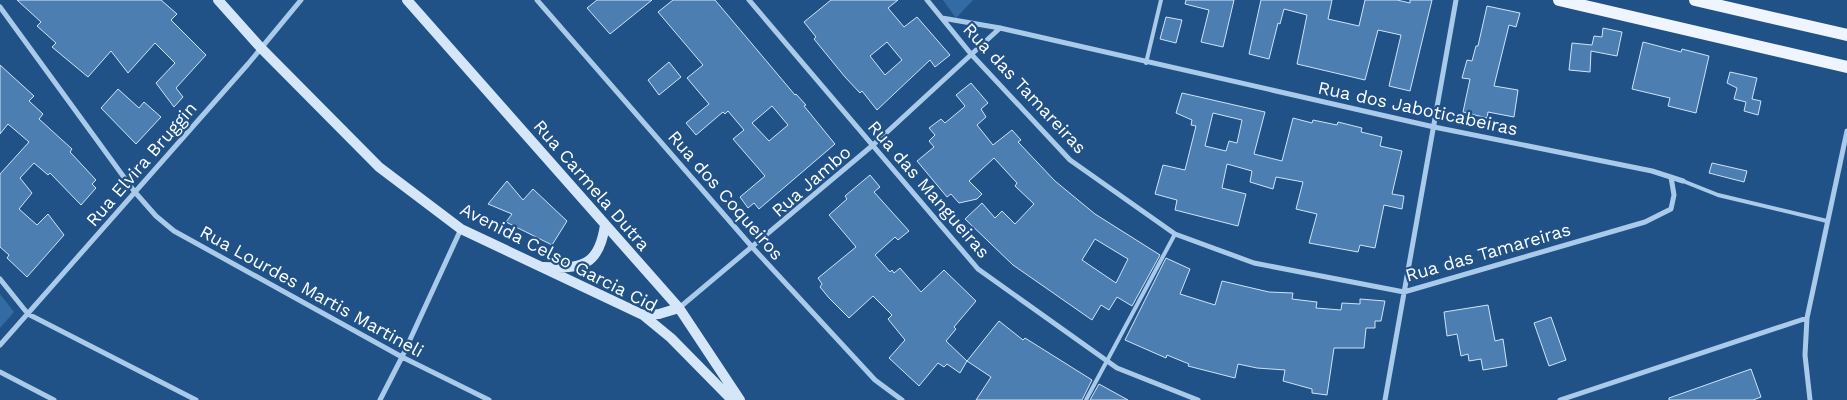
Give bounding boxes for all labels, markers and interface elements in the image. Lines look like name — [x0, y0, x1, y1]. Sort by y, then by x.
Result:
street label: Rua das Tamareiras — [959, 18, 1091, 158]
street label: Rua dos Jaboticabeiras — [1316, 77, 1520, 139]
street label: Rua Elvira Bruggin — [81, 98, 201, 230]
street label: Rua Carmela Dutra — [529, 115, 655, 255]
street label: Rua das Mangueiras — [864, 116, 994, 262]
street label: Rua dos Coqueiros — [664, 126, 788, 264]
street label: Rua Jambo — [767, 141, 855, 221]
street label: Avenida Celso Garcia Cid — [457, 198, 661, 316]
street label: Rua das Tamareiras — [1403, 218, 1573, 286]
street label: Rua Lourdes Martis Martineli — [197, 221, 427, 361]

